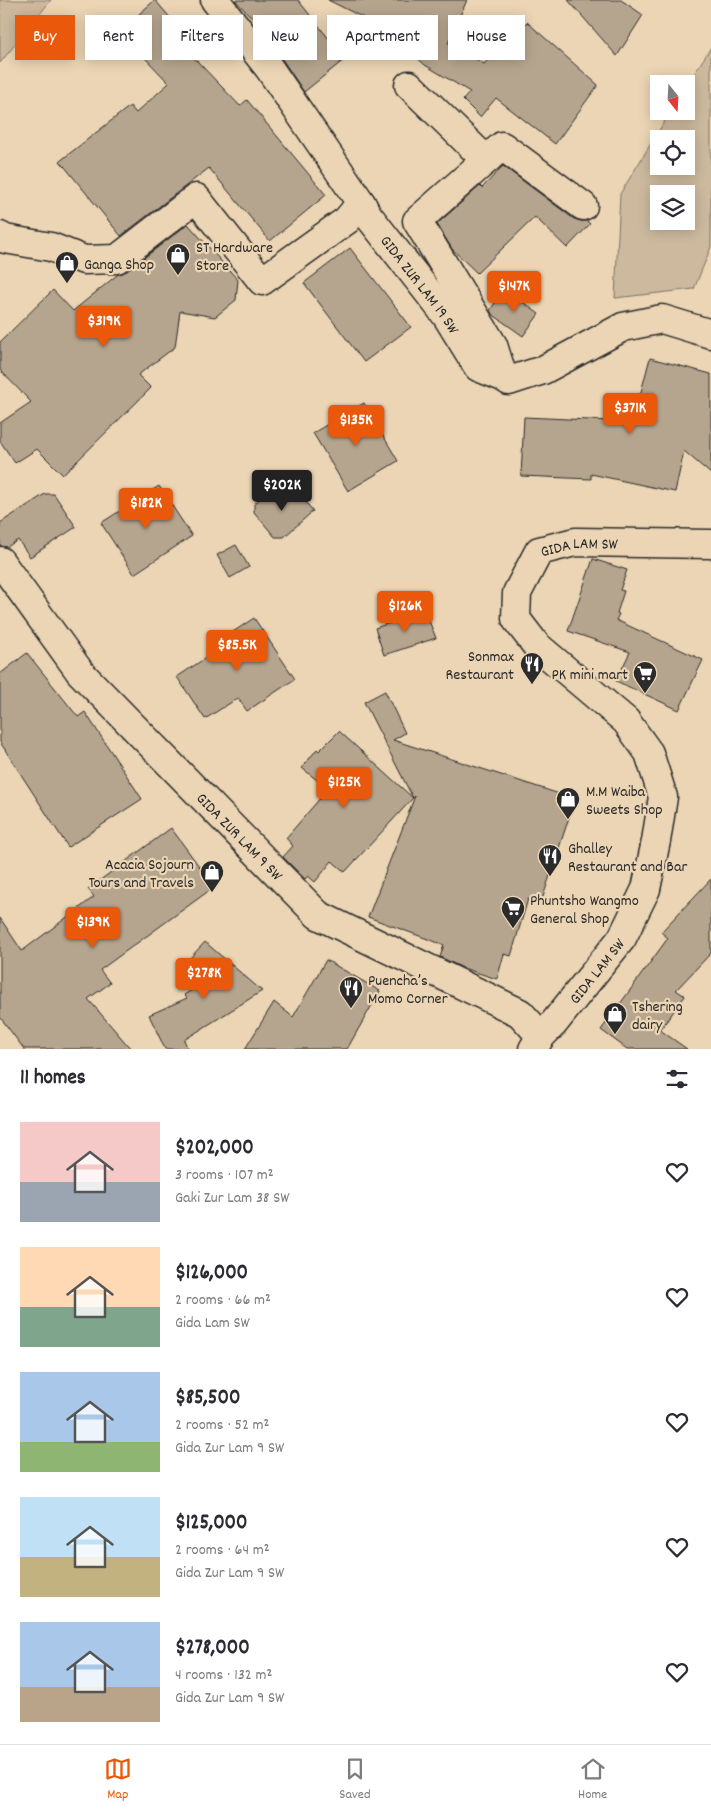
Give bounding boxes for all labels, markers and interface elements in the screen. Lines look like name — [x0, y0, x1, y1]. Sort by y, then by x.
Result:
chip: Buy — [15, 15, 75, 60]
chip: Rent — [85, 15, 152, 60]
chip: Filters — [162, 15, 243, 60]
chip: New — [253, 15, 317, 60]
chip: Apartment — [327, 15, 438, 60]
chip: House — [448, 15, 525, 60]
north arrow — [650, 75, 695, 120]
map controls — [650, 75, 695, 230]
button: locate — [650, 130, 695, 175]
button: layers — [650, 185, 695, 230]
street label: GIDA ZUR LAM 19 SW — [374, 231, 464, 340]
place label: ST Hardware Store — [196, 237, 273, 278]
shop icon: ST Hardware Store — [165, 242, 191, 276]
shop icon: Ganga Shop — [54, 250, 80, 284]
place label: Ganga Shop — [84, 254, 154, 277]
pin: $147K — [479, 270, 549, 313]
text: $147K — [498, 275, 530, 298]
pin: $319K — [69, 306, 139, 348]
text: $319K — [87, 310, 121, 333]
pin: $371K — [595, 392, 665, 435]
text: $371K — [614, 397, 646, 420]
pin: $135K — [321, 404, 391, 447]
text: $135K — [339, 409, 373, 432]
pin: $202K — [247, 470, 317, 512]
text: $202K — [263, 474, 301, 497]
pin: $182K — [111, 488, 181, 530]
text: $182K — [130, 492, 162, 515]
street label: GIDA LAM SW — [538, 533, 619, 564]
pin: $126K — [370, 590, 440, 633]
text: $126K — [388, 595, 422, 618]
pin: $85.5K — [196, 630, 278, 672]
text: $85.5K — [217, 634, 257, 657]
place label: Sonmax Restaurant — [445, 646, 514, 687]
restaurant icon: Sonmax Restaurant — [519, 651, 545, 685]
supermarket icon: PK mini mart — [632, 660, 658, 694]
place label: PK mini mart — [551, 664, 628, 687]
pin: $125K — [309, 766, 379, 809]
text: $125K — [327, 771, 361, 794]
place label: M.M Waiba Sweets Shop — [586, 781, 663, 822]
shop icon: M.M Waiba Sweets Shop — [555, 786, 581, 820]
street label: GIDA ZUR LAM 9 SW — [190, 788, 288, 887]
place label: Ghalley Restaurant and Bar — [568, 838, 687, 879]
restaurant icon: Ghalley Restaurant and Bar — [537, 843, 563, 877]
place label: Acacia Sojourn Tours and Travels — [89, 854, 194, 895]
shop icon: Acacia Sojourn Tours and Travels — [199, 859, 225, 893]
place label: Phuntsho Wangmo General Shop — [530, 890, 639, 931]
supermarket icon: Phuntsho Wangmo General Shop — [500, 895, 526, 929]
pin: $139K — [58, 906, 128, 949]
text: $139K — [76, 911, 110, 934]
street label: GIDA LAM SW — [565, 934, 632, 1010]
pin: $278K — [169, 958, 239, 1000]
text: $278K — [186, 962, 222, 985]
place label: Puencha’s Momo Corner — [368, 970, 448, 1011]
restaurant icon: Puencha’s Momo Corner — [338, 975, 364, 1009]
place label: Tshering dairy — [632, 996, 683, 1037]
shop icon: Tshering dairy — [602, 1001, 628, 1035]
text: 11 homes — [20, 1064, 85, 1094]
icon: filters — [663, 1065, 691, 1093]
text: $202,000 — [175, 1134, 254, 1164]
icon: home — [60, 1142, 120, 1202]
icon: heart — [663, 1158, 691, 1186]
text: 3 rooms · 107 m² — [175, 1164, 274, 1187]
text: Gaki Zur Lam 38 SW — [175, 1187, 289, 1210]
text: $126,000 — [175, 1259, 248, 1289]
icon: home — [60, 1267, 120, 1327]
icon: heart — [663, 1283, 691, 1311]
text: 2 rooms · 66 m² — [175, 1289, 271, 1312]
text: Gida Lam SW — [175, 1312, 250, 1335]
text: $85,500 — [175, 1384, 240, 1414]
icon: home — [60, 1392, 120, 1452]
icon: heart — [663, 1408, 691, 1436]
text: 2 rooms · 52 m² — [175, 1414, 269, 1437]
text: Gida Zur Lam 9 SW — [175, 1437, 284, 1460]
text: $125,000 — [175, 1509, 247, 1539]
icon: home — [60, 1517, 120, 1577]
icon: heart — [663, 1533, 691, 1561]
text: 2 rooms · 64 m² — [175, 1539, 270, 1562]
text: Gida Zur Lam 9 SW — [175, 1562, 284, 1585]
text: $278,000 — [175, 1634, 250, 1664]
icon: home — [60, 1642, 120, 1702]
icon: heart — [663, 1658, 691, 1686]
text: 4 rooms · 132 m² — [175, 1664, 272, 1687]
text: Gida Zur Lam 9 SW — [175, 1687, 284, 1710]
tab: Map — [104, 1755, 132, 1805]
tab: Saved — [339, 1755, 371, 1805]
tab: Home — [578, 1755, 607, 1805]

